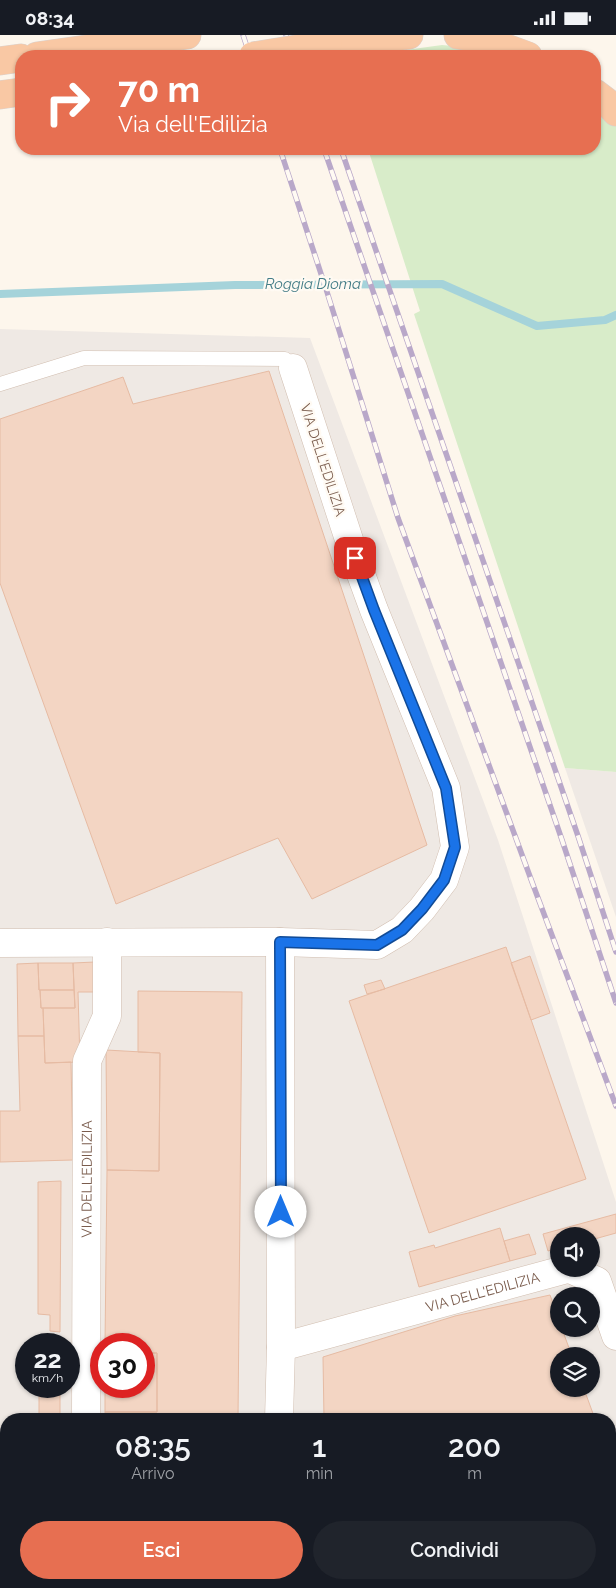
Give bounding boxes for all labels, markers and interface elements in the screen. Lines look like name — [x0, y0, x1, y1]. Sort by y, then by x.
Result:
text: 08:34 — [25, 7, 74, 29]
text: 70 m — [118, 69, 200, 110]
icon: right — [35, 70, 100, 135]
text: Via dell'Edilizia — [118, 111, 268, 137]
water label: Roggia Dioma — [265, 275, 361, 293]
street label: VIA DELL'EDILIZIA — [297, 402, 349, 519]
pin — [334, 537, 376, 579]
icon: arrive — [341, 544, 369, 572]
street label: VIA DELL'EDILIZIA — [79, 1120, 95, 1238]
position arrow — [254, 1185, 306, 1237]
map controls — [550, 1227, 600, 1397]
button: sound — [550, 1227, 600, 1277]
street label: VIA DELL'EDILIZIA — [424, 1269, 542, 1315]
button: search — [550, 1287, 600, 1337]
speed limit sign: 30 — [90, 1333, 155, 1398]
text: 22 — [33, 1344, 62, 1374]
button: layers — [550, 1347, 600, 1397]
text: km/h — [32, 1371, 63, 1385]
text: 08:35 — [115, 1429, 191, 1464]
text: 1 — [312, 1429, 326, 1464]
text: 200 — [448, 1429, 501, 1464]
text: Arrivo — [131, 1464, 174, 1483]
text: min — [306, 1464, 333, 1483]
text: m — [467, 1464, 482, 1483]
button: Esci — [20, 1521, 303, 1579]
button: Condividi — [313, 1521, 596, 1579]

